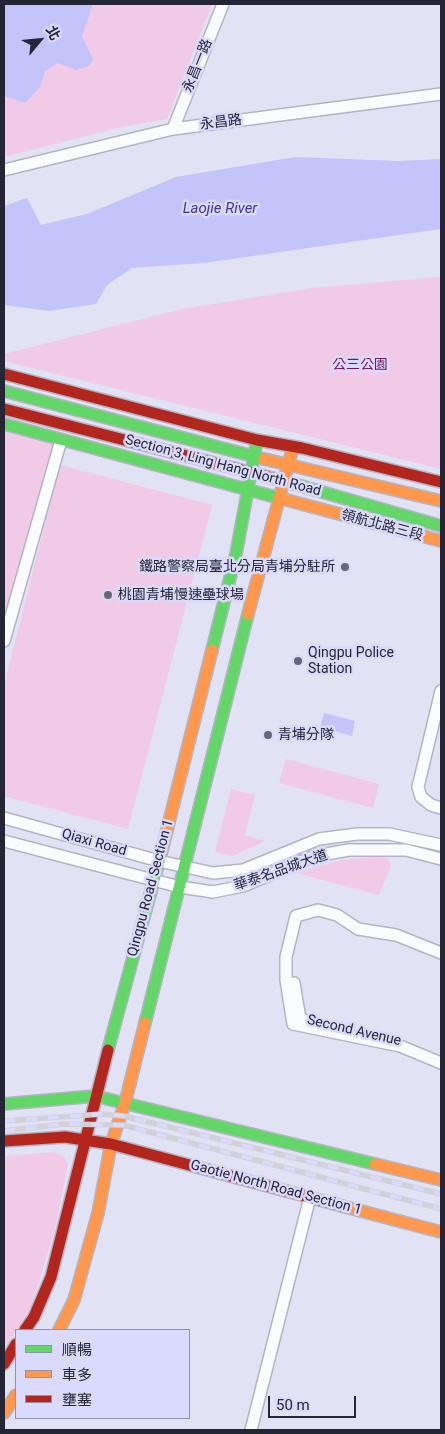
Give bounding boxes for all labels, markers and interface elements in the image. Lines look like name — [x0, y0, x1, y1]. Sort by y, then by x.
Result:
north arrow — [15, 15, 65, 65]
text: 北 — [43, 23, 64, 43]
street label: 永昌一路 — [180, 37, 216, 95]
street label: 永昌路 — [199, 112, 243, 134]
water label: Laojie River — [183, 200, 257, 218]
park label: 公三公園 — [332, 357, 388, 373]
street label: Section 3, Ling Hang North Road — [123, 432, 323, 500]
street label: 領航北路三段 — [339, 507, 425, 545]
place label: 鐵路警察局臺北分局青埔分駐所 — [139, 559, 335, 575]
marker: 鐵路警察局臺北分局青埔分駐所 — [339, 561, 351, 573]
place label: 桃園青埔慢速壘球場 — [118, 587, 244, 603]
marker: 桃園青埔慢速壘球場 — [102, 589, 114, 601]
place label: Qingpu Police Station — [308, 645, 394, 678]
marker: Qingpu Police Station — [292, 655, 304, 667]
place label: 青埔分隊 — [278, 727, 334, 743]
marker: 青埔分隊 — [262, 729, 274, 741]
street label: Qingpu Road Section 1 — [125, 818, 177, 958]
street label: Qiaxi Road — [60, 826, 128, 860]
street label: 華泰名品城大道 — [232, 847, 330, 895]
street label: Second Avenue — [305, 1012, 403, 1050]
street label: Gaotie North Road Section 1 — [189, 1157, 363, 1219]
legend — [15, 1329, 190, 1419]
text: 順暢 — [62, 1341, 92, 1359]
text: 車多 — [62, 1366, 92, 1384]
scale bar — [270, 1386, 358, 1418]
text: 壅塞 — [62, 1391, 92, 1409]
text: 50 m — [276, 1396, 310, 1414]

